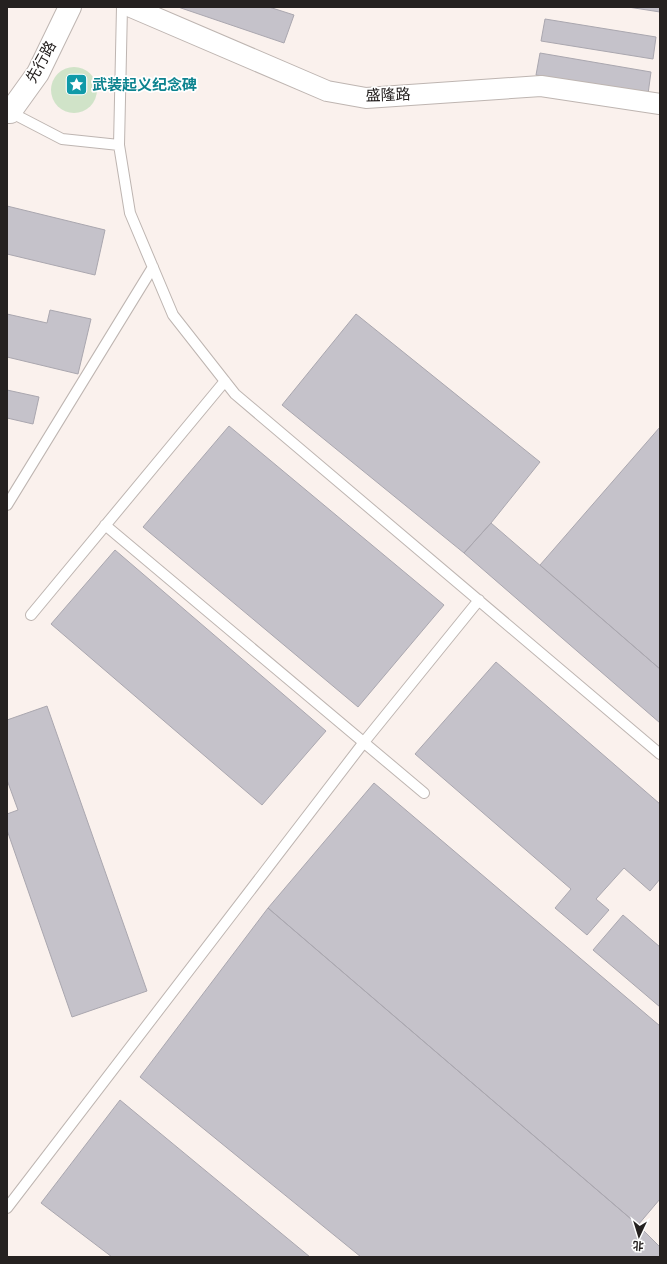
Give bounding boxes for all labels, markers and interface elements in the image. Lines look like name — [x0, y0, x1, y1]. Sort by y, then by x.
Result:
street label: 先行路 — [21, 37, 60, 86]
place icon: 武装起义纪念碑 — [63, 72, 89, 98]
place label: 武装起义纪念碑 — [92, 75, 197, 94]
street label: 盛隆路 — [365, 84, 411, 105]
north arrow — [619, 1216, 659, 1256]
text: 北 — [632, 1239, 644, 1253]

